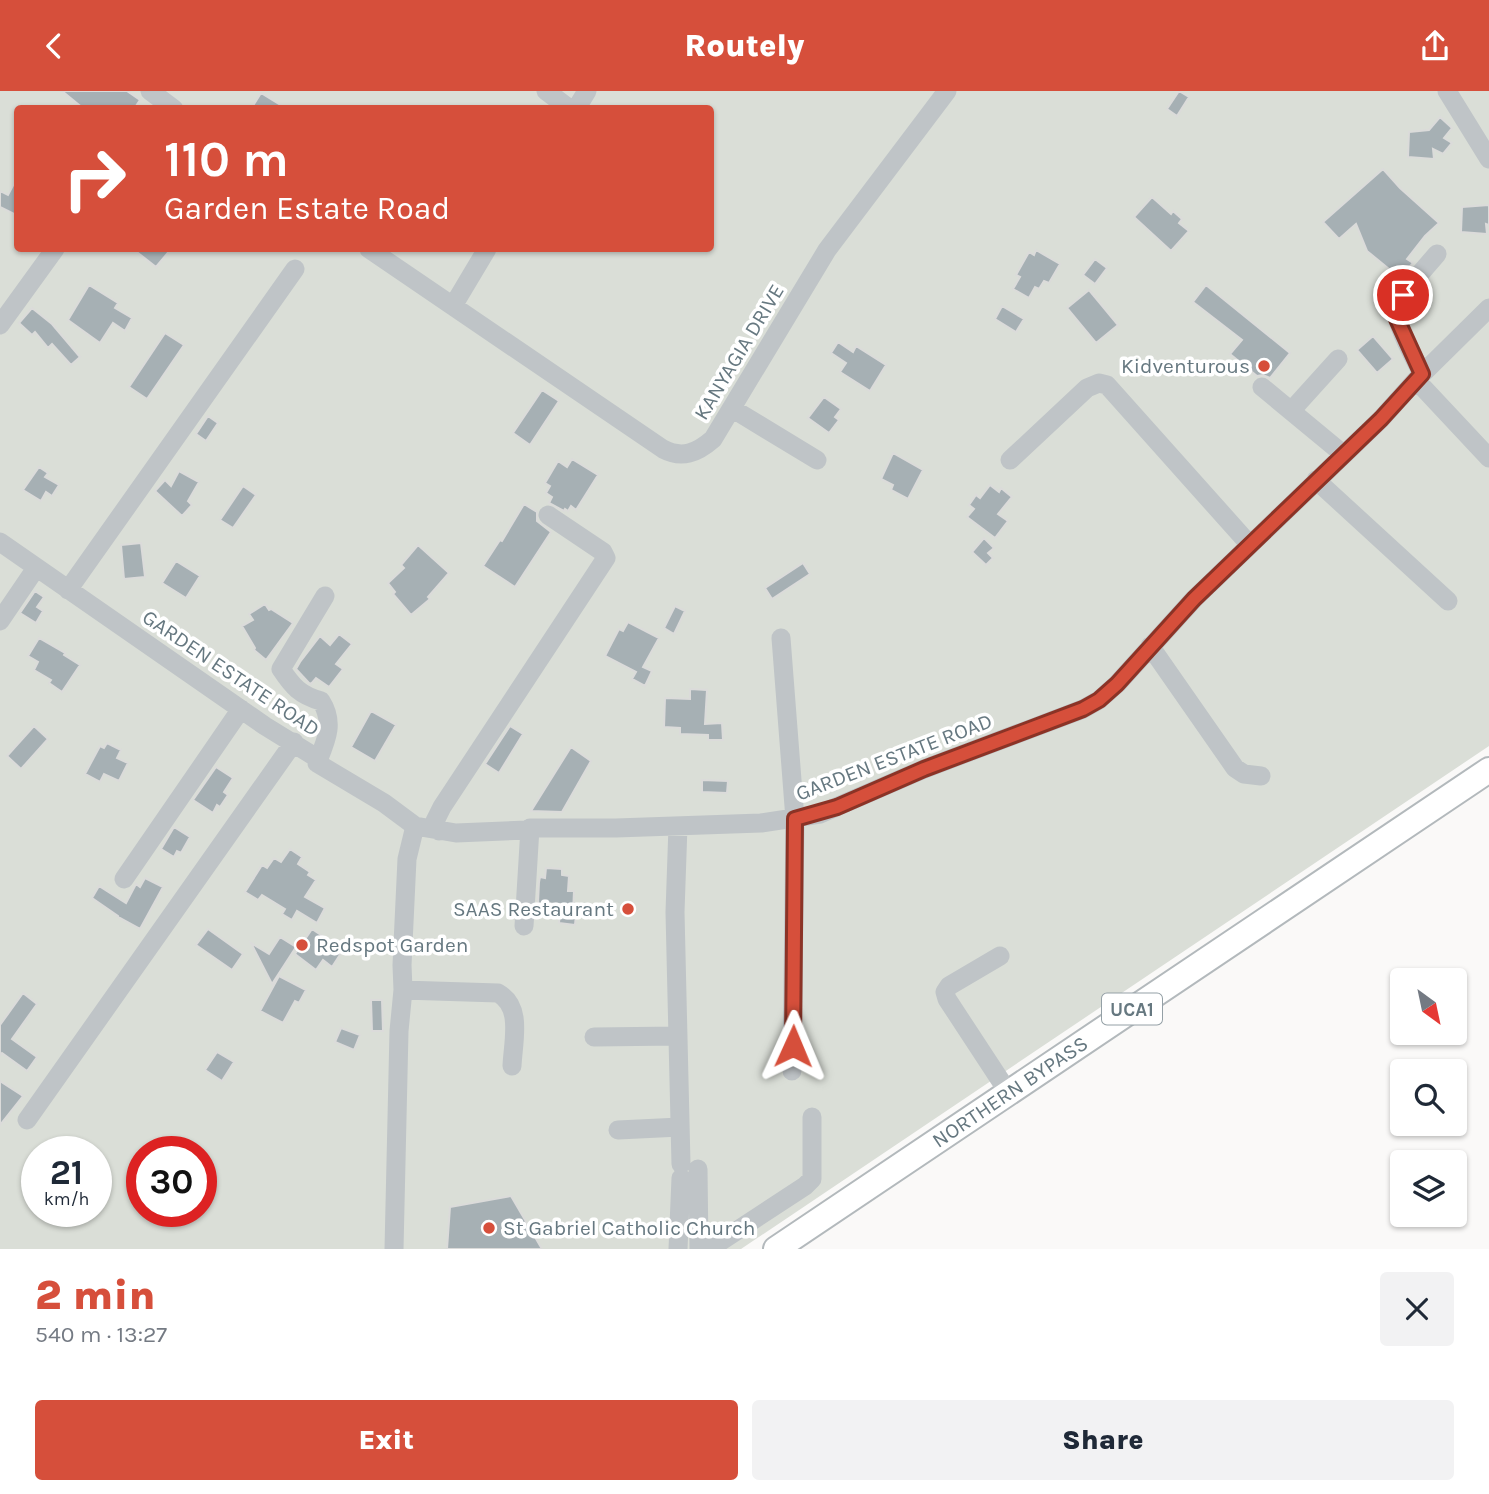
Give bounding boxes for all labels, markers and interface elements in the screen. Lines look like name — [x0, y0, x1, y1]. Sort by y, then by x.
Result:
icon: back — [35, 27, 73, 65]
text: Routely — [685, 27, 804, 64]
icon: share — [1416, 27, 1454, 65]
text: 110 m — [164, 131, 289, 188]
icon: right — [49, 133, 140, 224]
text: Garden Estate Road — [164, 190, 450, 227]
pin — [1373, 265, 1433, 325]
icon: arrive — [1384, 276, 1422, 314]
street label: KANYAGIA DRIVE — [689, 280, 789, 424]
place label: Kidventurous — [1121, 354, 1250, 378]
marker: Kidventurous — [1256, 358, 1272, 374]
street label: GARDEN ESTATE ROAD — [138, 605, 324, 741]
street label: GARDEN ESTATE ROAD — [792, 708, 996, 806]
place label: SAAS Restaurant — [453, 897, 614, 921]
marker: SAAS Restaurant — [620, 901, 636, 917]
place label: Redspot Garden — [316, 933, 468, 957]
marker: Redspot Garden — [294, 937, 310, 953]
north arrow — [1390, 968, 1466, 1045]
map controls — [1390, 968, 1467, 1227]
road number: UCA1 — [1102, 993, 1162, 1025]
position arrow — [756, 1009, 830, 1083]
street label: NORTHERN BYPASS — [928, 1031, 1092, 1153]
button: search — [1390, 1059, 1467, 1136]
speed limit sign: 30 — [126, 1136, 217, 1227]
button: layers — [1390, 1150, 1467, 1227]
text: 21 — [50, 1152, 83, 1193]
text: km/h — [44, 1188, 89, 1210]
place label: St Gabriel Catholic Church — [503, 1216, 755, 1240]
marker: St Gabriel Catholic Church — [481, 1220, 497, 1236]
text: 2 min — [35, 1270, 155, 1320]
button: close — [1380, 1272, 1454, 1346]
text: 540 m · 13:27 — [35, 1321, 167, 1348]
button: Exit — [35, 1400, 738, 1480]
button: Share — [752, 1400, 1454, 1480]

